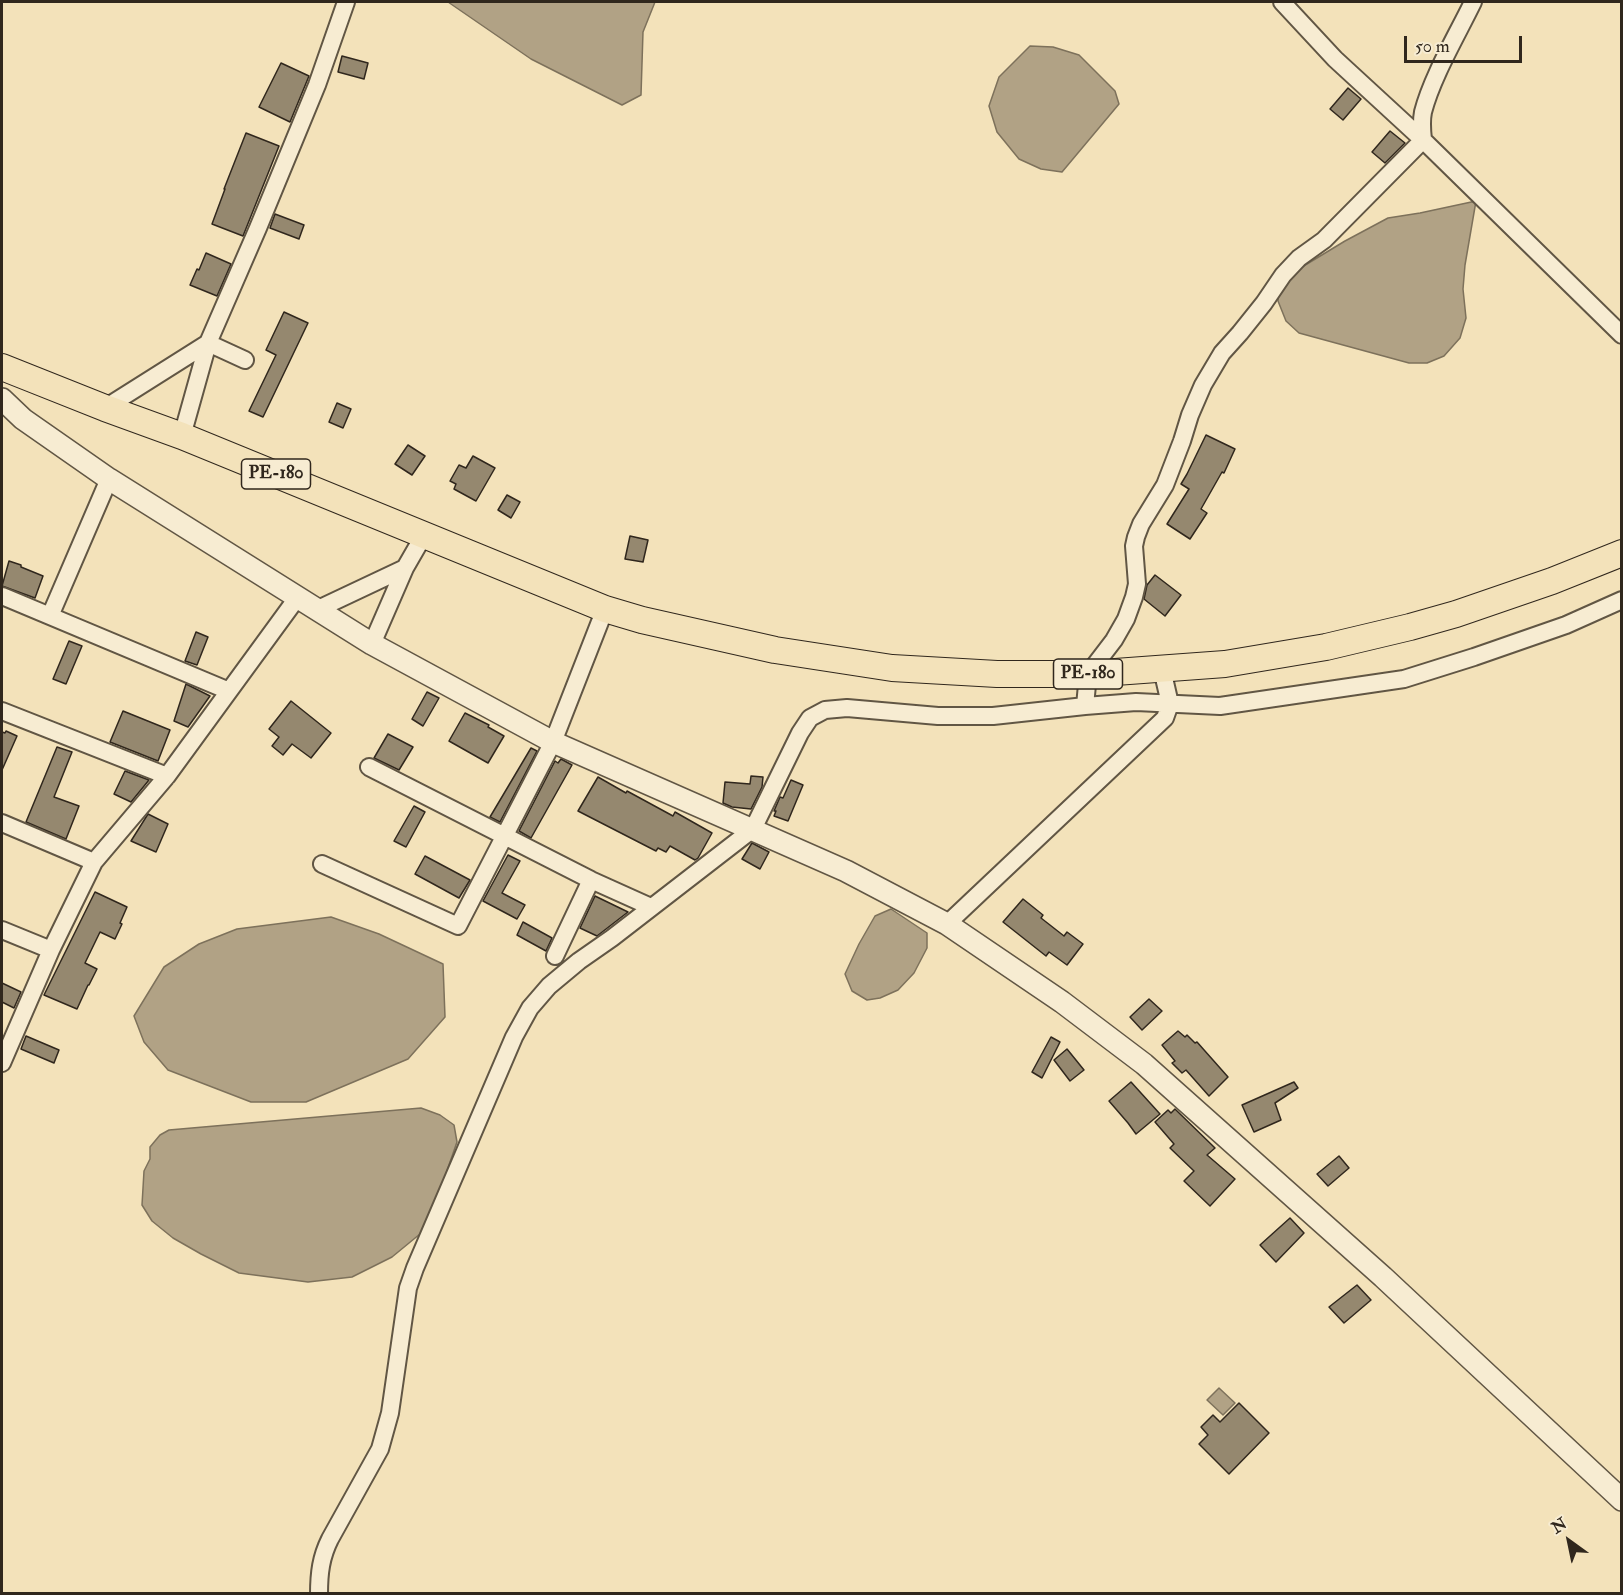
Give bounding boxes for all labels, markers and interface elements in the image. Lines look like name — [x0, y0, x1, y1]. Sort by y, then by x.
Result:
scale bar — [1407, 24, 1526, 62]
text: 50 m — [1415, 35, 1450, 58]
road number: PE-180 — [242, 459, 310, 489]
road number: PE-180 — [1054, 659, 1122, 689]
north arrow — [1539, 1511, 1599, 1571]
text: N — [1548, 1514, 1571, 1538]

